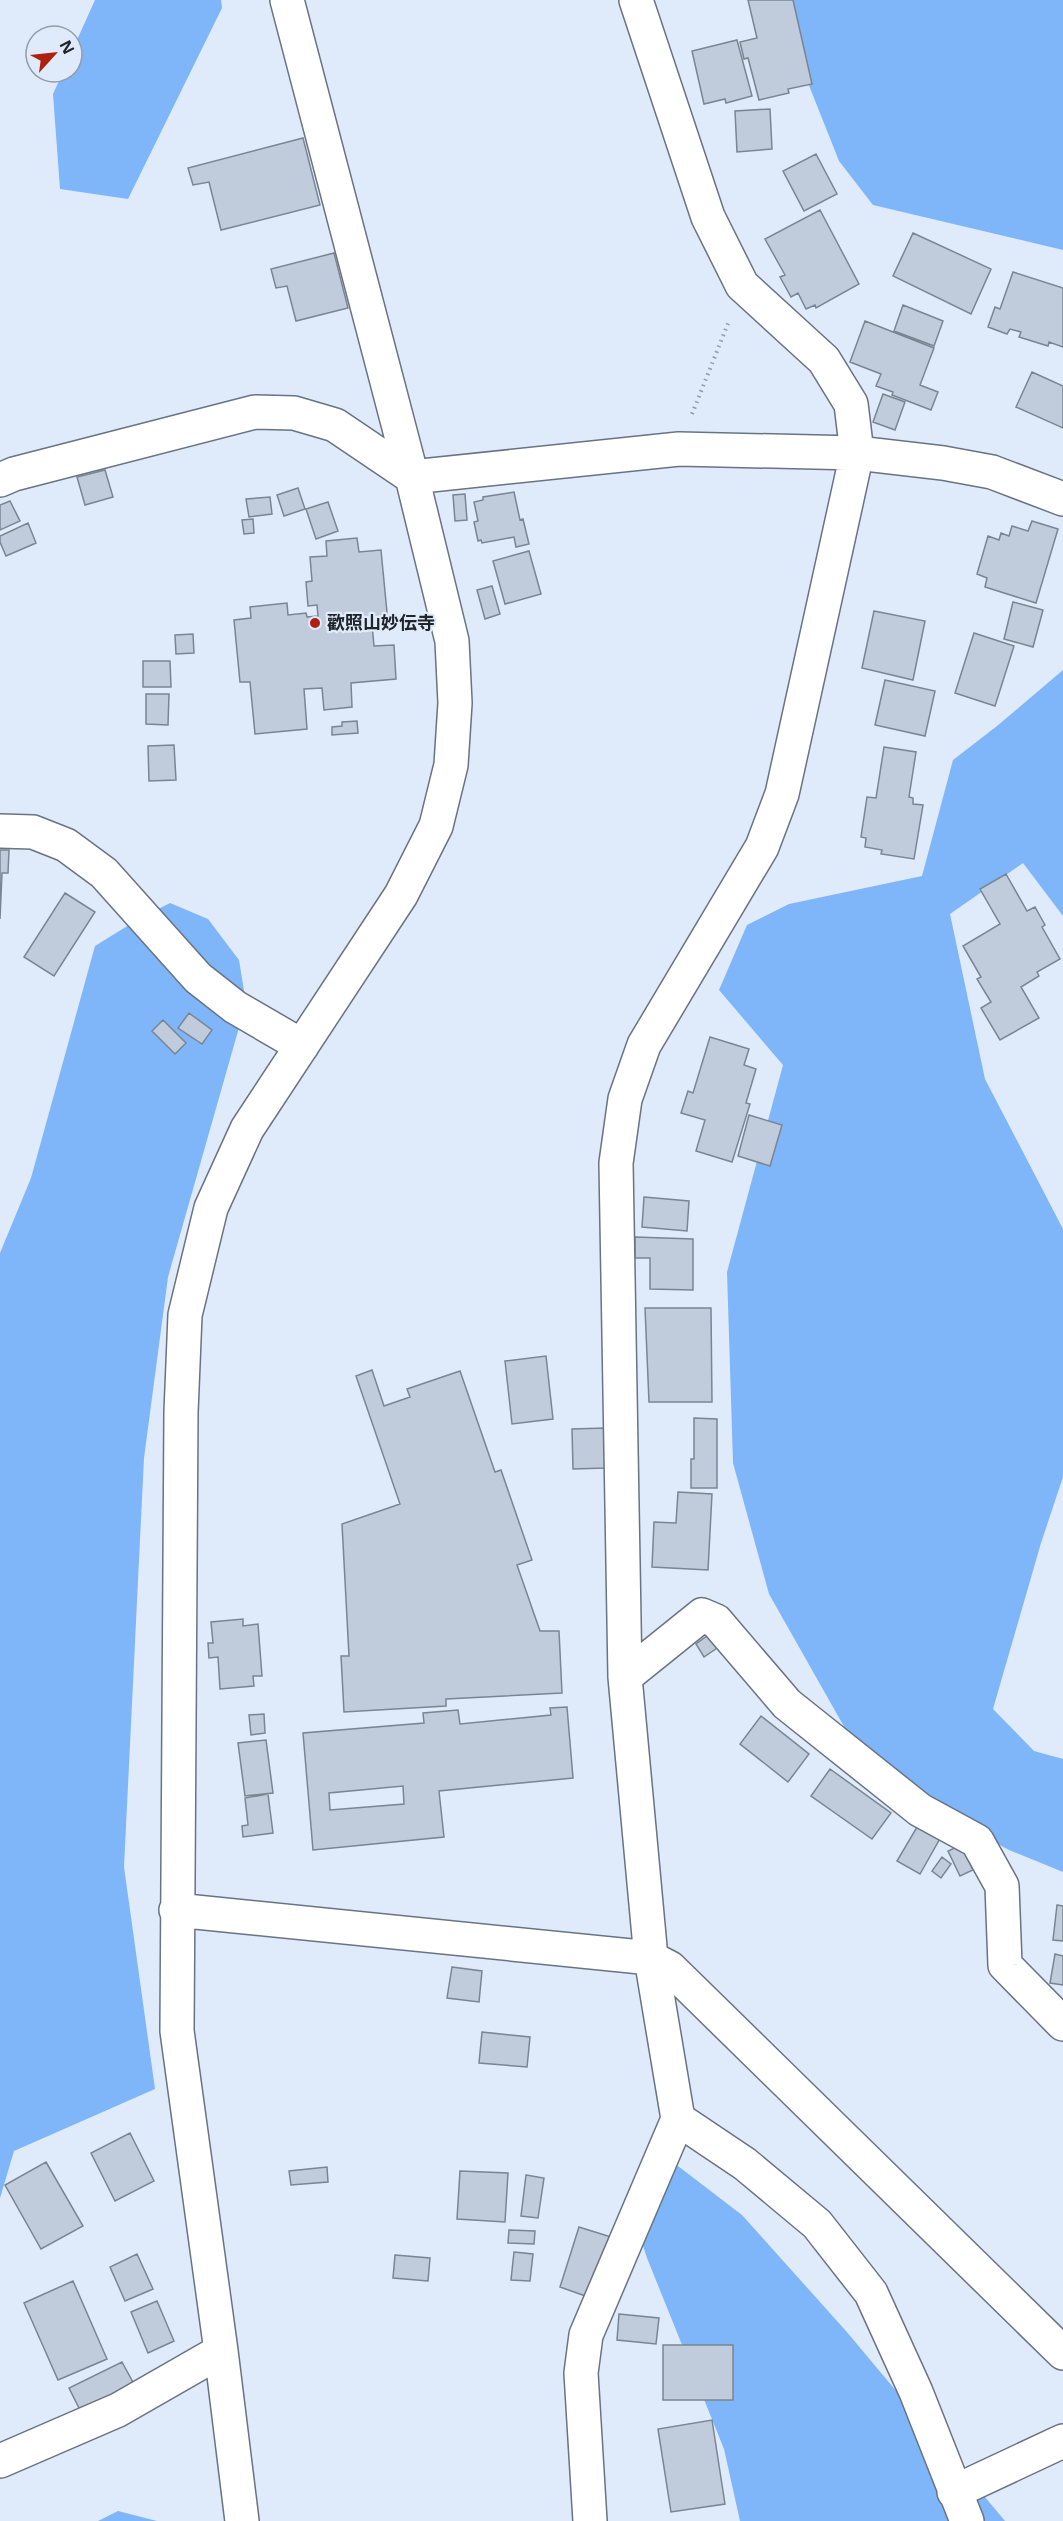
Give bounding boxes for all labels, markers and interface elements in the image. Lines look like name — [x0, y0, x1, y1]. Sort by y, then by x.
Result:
north arrow — [24, 24, 84, 84]
text: N — [55, 36, 80, 58]
place label: 歡照山妙伝寺 — [327, 610, 435, 634]
marker: 歡照山妙伝寺 — [308, 616, 322, 630]

